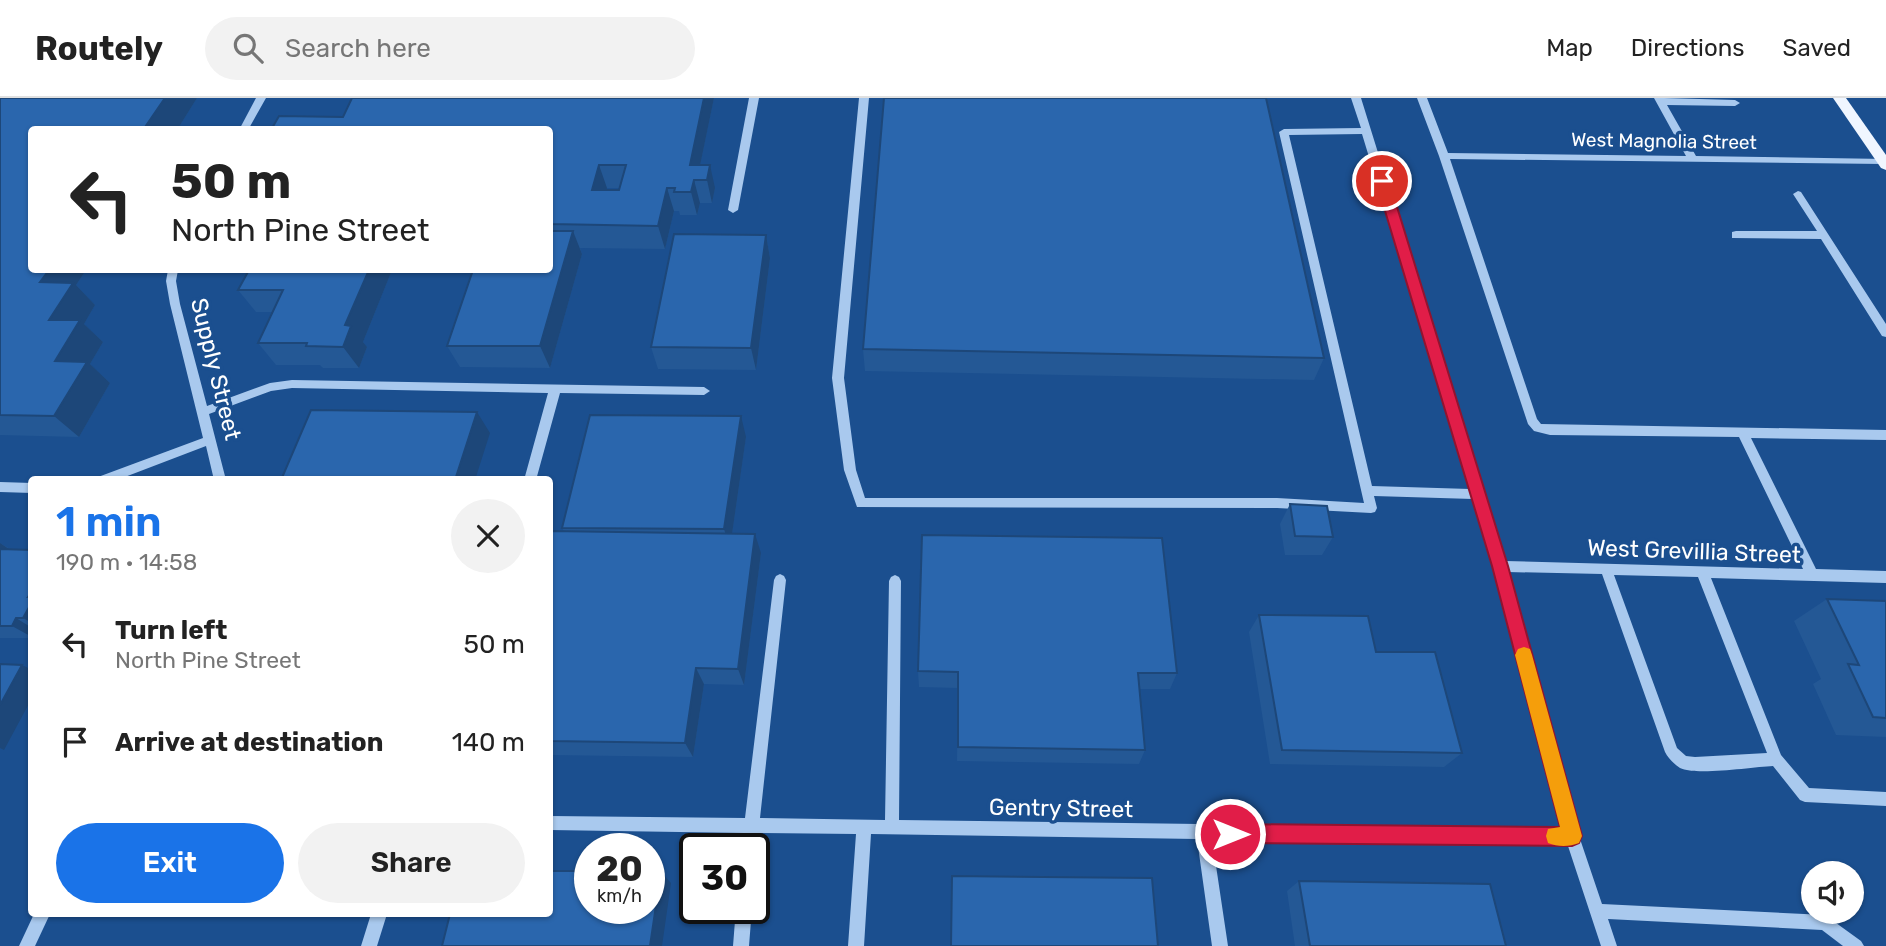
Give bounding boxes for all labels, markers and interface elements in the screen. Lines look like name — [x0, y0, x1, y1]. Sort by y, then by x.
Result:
search box — [205, 17, 695, 80]
text: Routely — [35, 29, 163, 68]
icon: search — [229, 29, 267, 67]
text: Search here — [285, 33, 431, 64]
text: Map — [1546, 34, 1593, 62]
text: Directions — [1631, 34, 1744, 62]
text: Saved — [1782, 34, 1851, 62]
street label: West Magnolia Street — [1571, 128, 1758, 154]
pin — [1352, 151, 1412, 211]
text: 50 m — [171, 152, 291, 210]
icon: left — [56, 154, 147, 245]
icon: arrive — [1363, 162, 1401, 200]
text: North Pine Street — [171, 211, 430, 249]
street label: Supply Street — [185, 295, 247, 443]
text: 1 min — [56, 497, 162, 547]
button: close — [451, 499, 525, 573]
street label: West Grevillia Street — [1587, 533, 1801, 569]
text: 190 m · 14:58 — [56, 548, 197, 576]
text: Turn left — [115, 615, 227, 646]
icon: left — [56, 625, 94, 663]
text: 50 m — [464, 629, 525, 660]
text: North Pine Street — [115, 646, 301, 674]
icon: arrive — [56, 723, 94, 761]
text: Arrive at destination — [115, 727, 383, 758]
text: 140 m — [452, 727, 525, 758]
street label: Gentry Street — [989, 793, 1133, 823]
position arrow — [1193, 797, 1267, 871]
button: Exit — [56, 823, 284, 903]
button: Share — [298, 823, 525, 903]
speed limit sign: 30 — [679, 833, 770, 924]
text: 20 — [596, 848, 643, 890]
map controls — [1801, 861, 1864, 924]
button: sound — [1801, 861, 1864, 924]
text: km/h — [597, 885, 642, 907]

